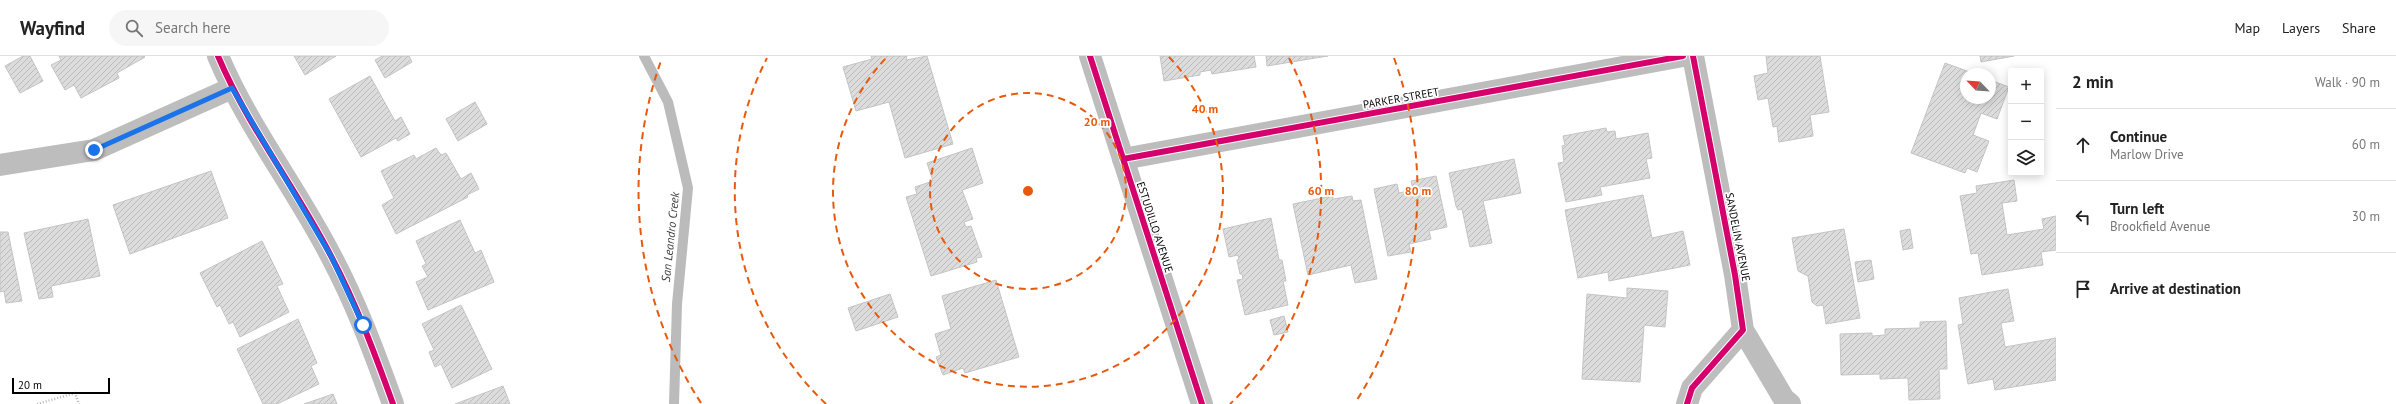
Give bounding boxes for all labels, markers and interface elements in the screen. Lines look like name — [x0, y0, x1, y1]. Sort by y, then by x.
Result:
search box — [109, 10, 389, 46]
text: Wayfind — [20, 16, 85, 40]
icon: search — [123, 17, 145, 39]
text: Search here — [155, 18, 231, 37]
text: Map — [2234, 19, 2260, 37]
text: Layers — [2282, 19, 2320, 37]
text: Share — [2342, 19, 2376, 37]
north arrow — [1960, 68, 1996, 104]
map controls — [2008, 68, 2044, 176]
button: + — [2008, 68, 2044, 104]
text: 2 min — [2072, 71, 2113, 93]
text: Walk · 90 m — [2315, 74, 2380, 91]
street label: PARKER STREET — [1362, 84, 1440, 112]
text: 40 m — [1192, 101, 1218, 116]
button: − — [2008, 104, 2044, 140]
text: 20 m — [1084, 114, 1110, 129]
text: Continue — [2110, 127, 2167, 146]
icon: ahead — [2072, 134, 2094, 156]
text: 60 m — [2352, 136, 2380, 153]
button: layers — [2008, 140, 2044, 176]
route end — [85, 141, 103, 159]
text: Marlow Drive — [2110, 146, 2184, 163]
street label: ESTUDILLO AVENUE — [1134, 180, 1176, 274]
text: 60 m — [1308, 183, 1334, 198]
text: 80 m — [1405, 183, 1431, 198]
centre of rings — [1021, 184, 1035, 198]
water label: San Leandro Creek — [658, 191, 682, 283]
street label: SANDELIN AVENUE — [1723, 191, 1753, 283]
text: Turn left — [2110, 199, 2164, 218]
icon: left — [2072, 206, 2094, 228]
text: 30 m — [2352, 208, 2380, 225]
text: Brookfield Avenue — [2110, 218, 2210, 235]
icon: arrive — [2072, 278, 2094, 300]
text: Arrive at destination — [2110, 279, 2241, 298]
route start — [354, 316, 372, 334]
scale bar — [12, 376, 110, 395]
text: 20 m — [18, 378, 42, 392]

